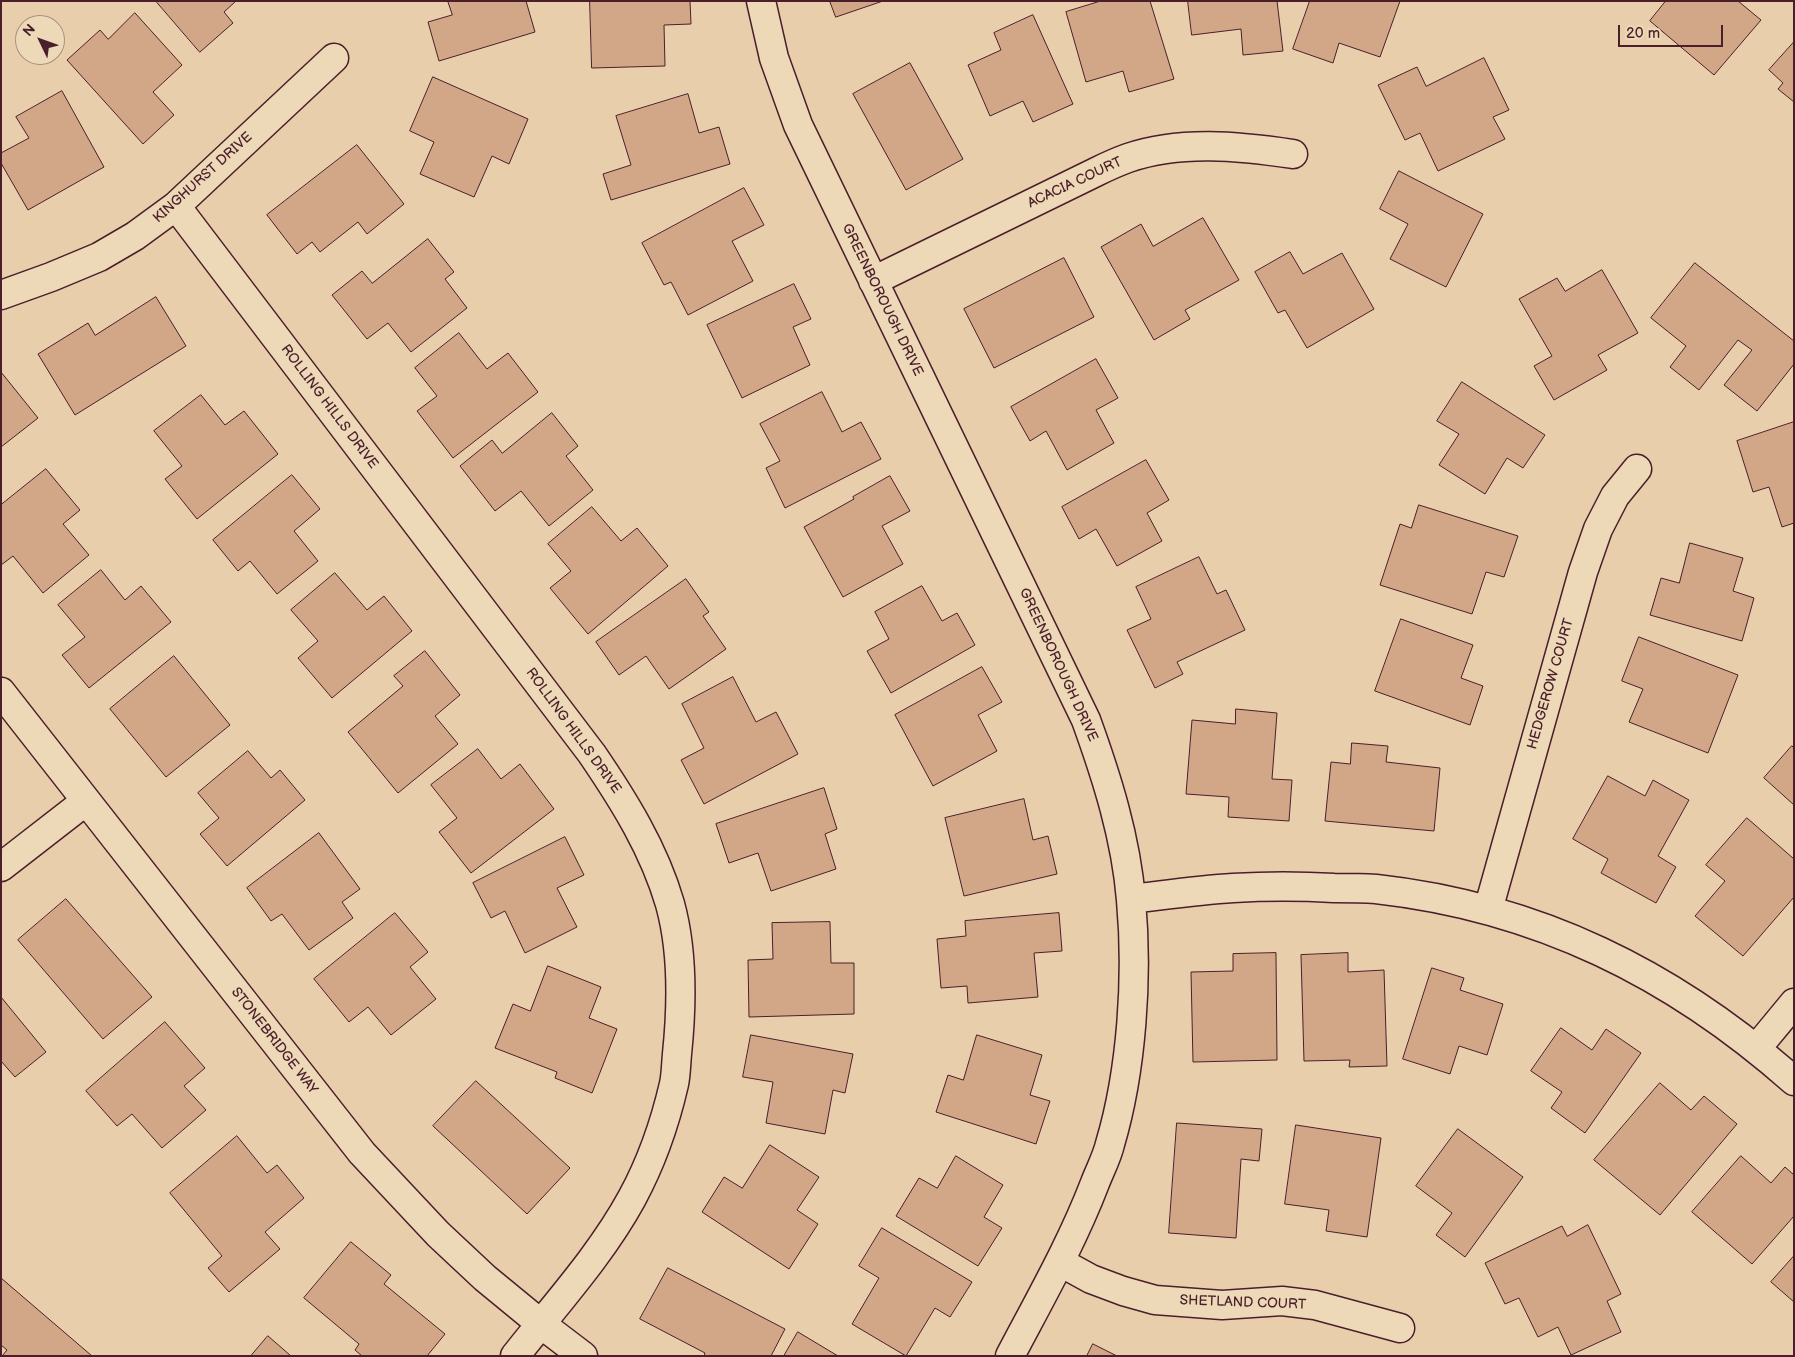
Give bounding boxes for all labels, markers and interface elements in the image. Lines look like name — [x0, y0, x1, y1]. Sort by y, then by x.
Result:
north arrow — [15, 15, 65, 65]
scale bar — [1620, 15, 1725, 47]
text: N — [19, 21, 39, 40]
text: 20 m — [1626, 24, 1660, 43]
street label: KINGHURST DRIVE — [150, 129, 256, 227]
street label: ACACIA COURT — [1025, 154, 1125, 212]
street label: GREENBOROUGH DRIVE — [838, 221, 926, 379]
street label: ROLLING HILLS DRIVE — [277, 342, 381, 472]
street label: GREENBOROUGH DRIVE — [1015, 586, 1101, 744]
street label: HEDGEROW COURT — [1524, 617, 1578, 751]
street label: ROLLING HILLS DRIVE — [522, 665, 624, 797]
street label: STONEBRIDGE WAY — [227, 984, 321, 1098]
street label: SHETLAND COURT — [1179, 1292, 1307, 1314]

